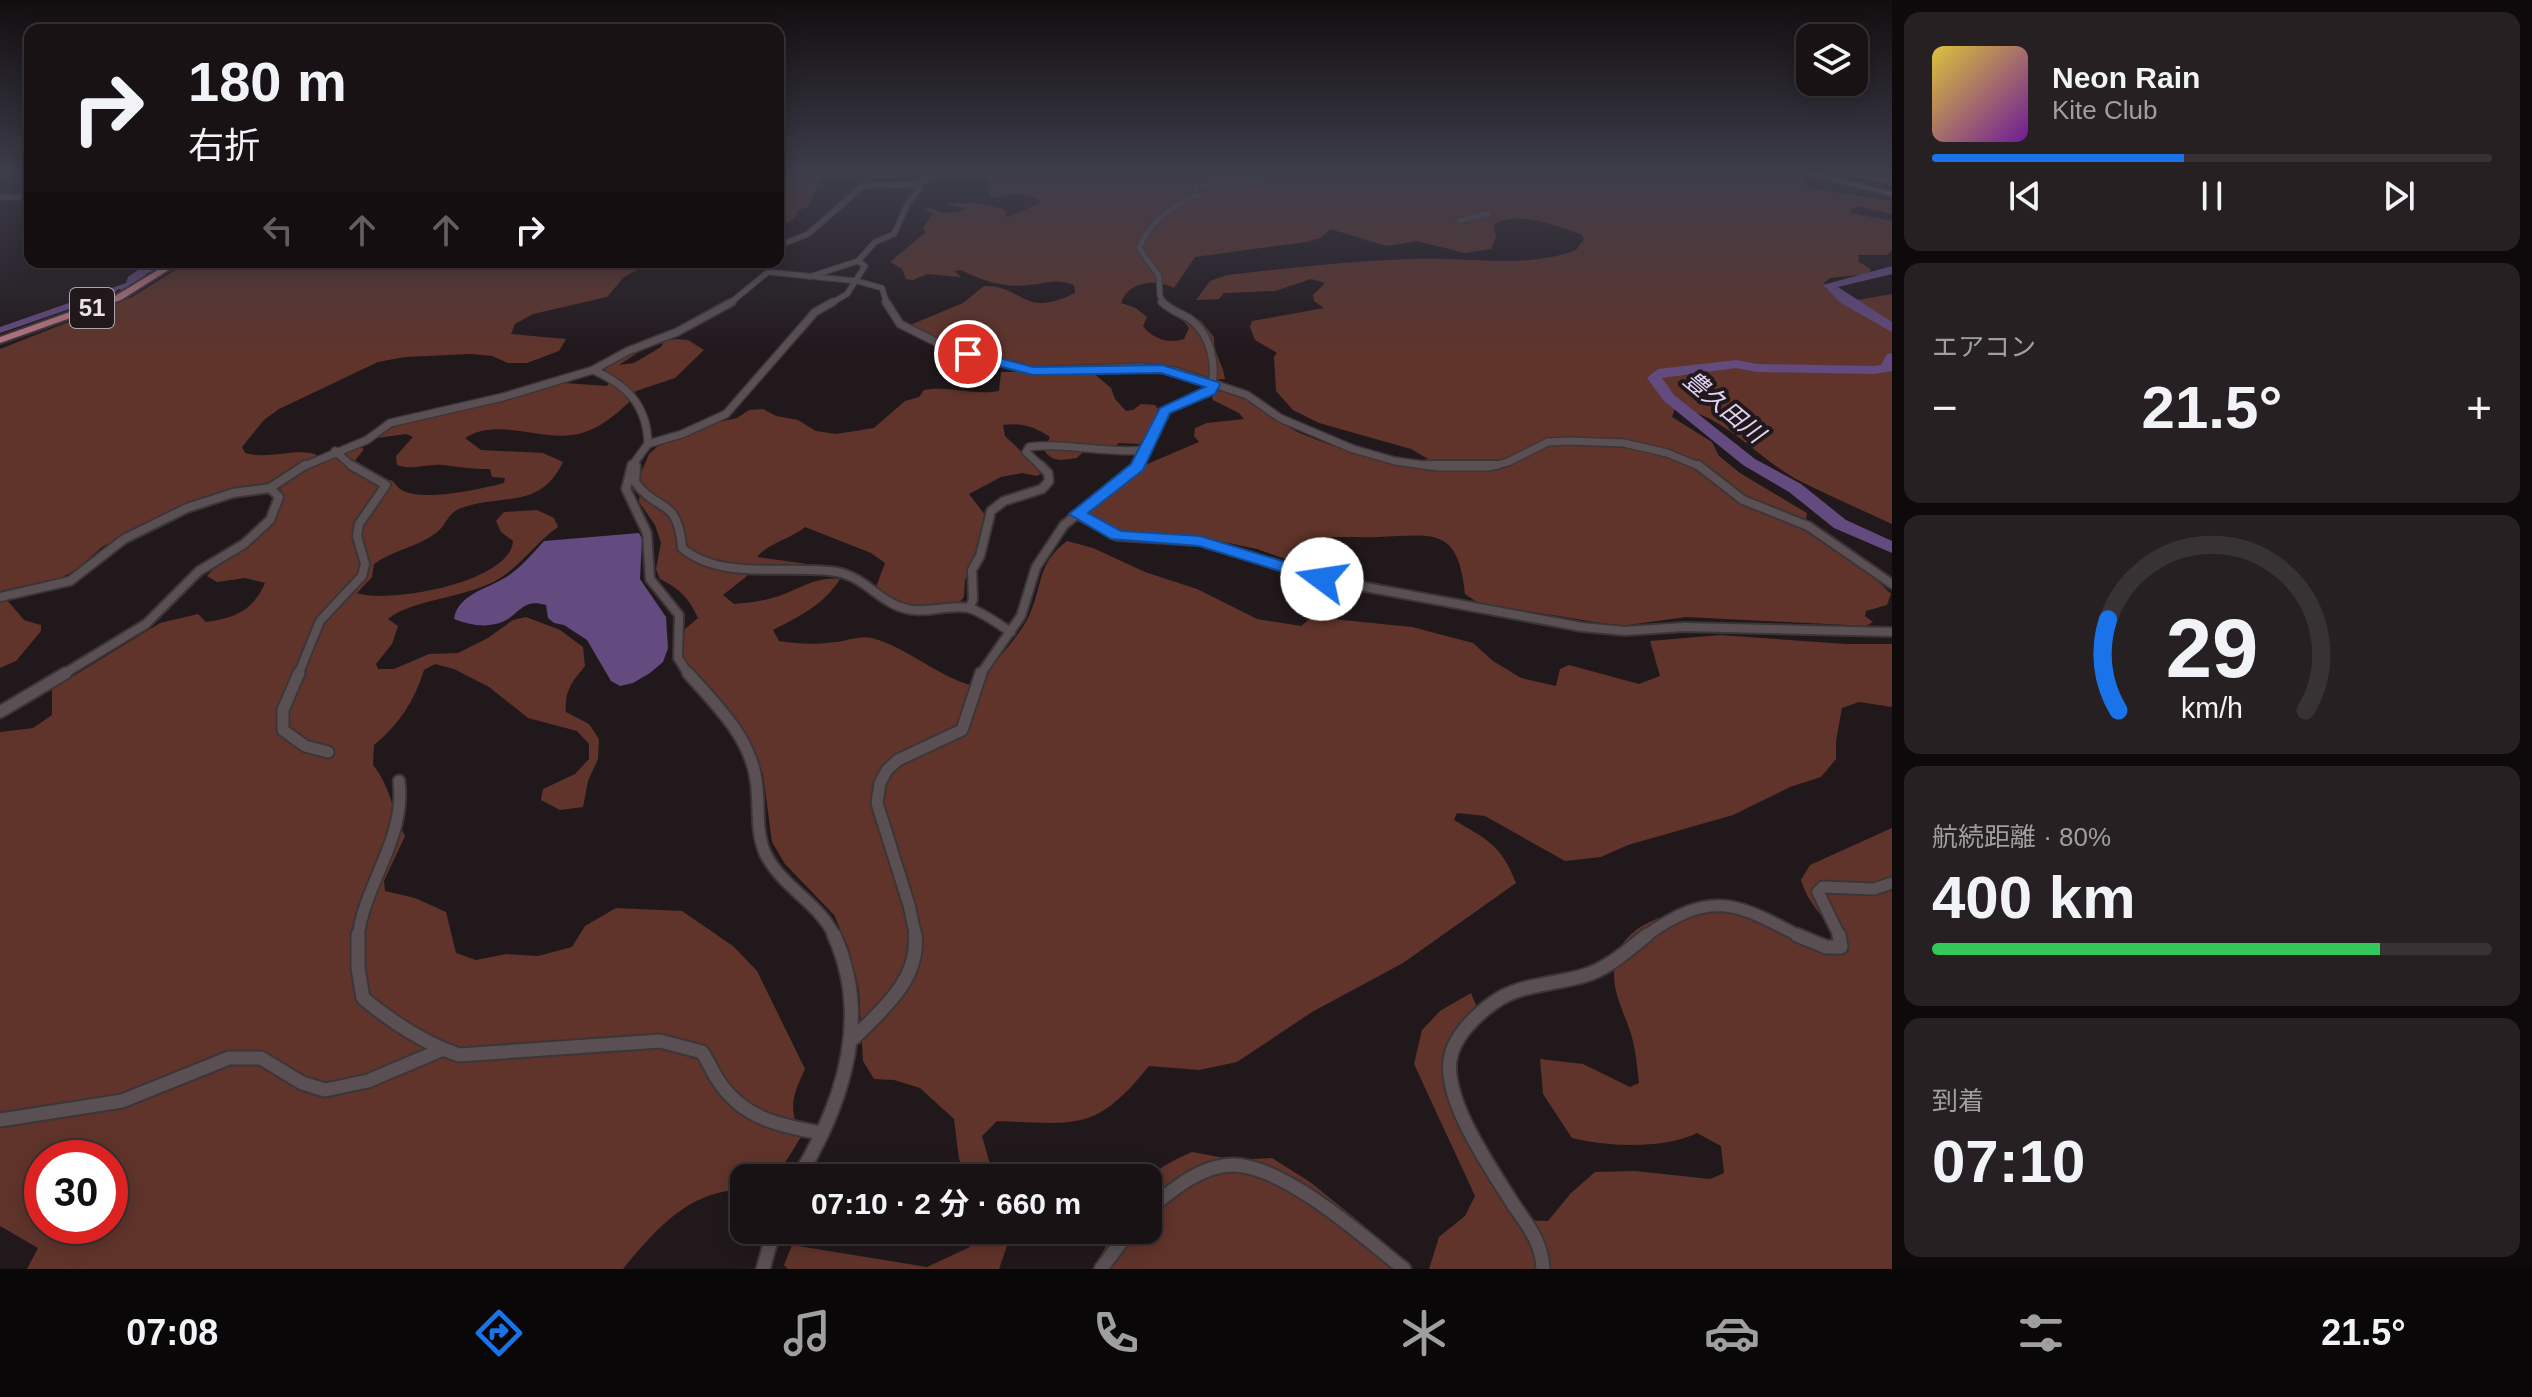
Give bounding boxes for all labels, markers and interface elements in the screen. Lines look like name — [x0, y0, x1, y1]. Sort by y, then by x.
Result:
map controls — [1796, 24, 1868, 96]
button: layers — [1796, 24, 1868, 96]
text: 180 m — [188, 50, 347, 113]
icon: right — [56, 56, 160, 160]
text: Neon Rain — [2052, 61, 2200, 94]
text: Kite Club — [2052, 95, 2158, 125]
text: 右折 — [188, 125, 260, 166]
icon: previous — [2003, 174, 2047, 218]
icon: pause — [2190, 174, 2234, 218]
icon: next — [2377, 174, 2421, 218]
icon: left — [256, 208, 300, 252]
icon: ahead — [340, 208, 384, 252]
icon: ahead — [424, 208, 468, 252]
icon: right — [508, 208, 552, 252]
road number: 51 — [70, 288, 114, 328]
pin — [934, 320, 1002, 388]
icon: arrive — [946, 332, 990, 376]
text: エアコン — [1932, 332, 2036, 362]
water label: 豊久田川 — [1679, 365, 1772, 450]
text: 21.5° — [2142, 374, 2282, 441]
text: − — [1932, 383, 1958, 432]
text: + — [2466, 383, 2492, 432]
position arrow — [1280, 537, 1364, 621]
text: 29 — [2166, 601, 2258, 694]
text: km/h — [2181, 692, 2243, 724]
text: 航続距離 · 80% — [1932, 822, 2111, 852]
text: 400 km — [1932, 864, 2136, 931]
text: 到着 — [1932, 1086, 1984, 1116]
text: 07:10 — [1932, 1128, 2085, 1195]
speed limit sign: 30 — [24, 1140, 128, 1244]
text: 07:10 · 2 分 · 660 m — [811, 1187, 1081, 1220]
icon: directions — [471, 1305, 527, 1361]
icon: music — [779, 1305, 835, 1361]
icon: phone — [1088, 1305, 1144, 1361]
icon: climate — [1396, 1305, 1452, 1361]
icon: car — [1704, 1305, 1760, 1361]
icon: filters — [2013, 1305, 2069, 1361]
text: 07:08 — [126, 1312, 218, 1353]
text: 21.5° — [2321, 1312, 2406, 1353]

